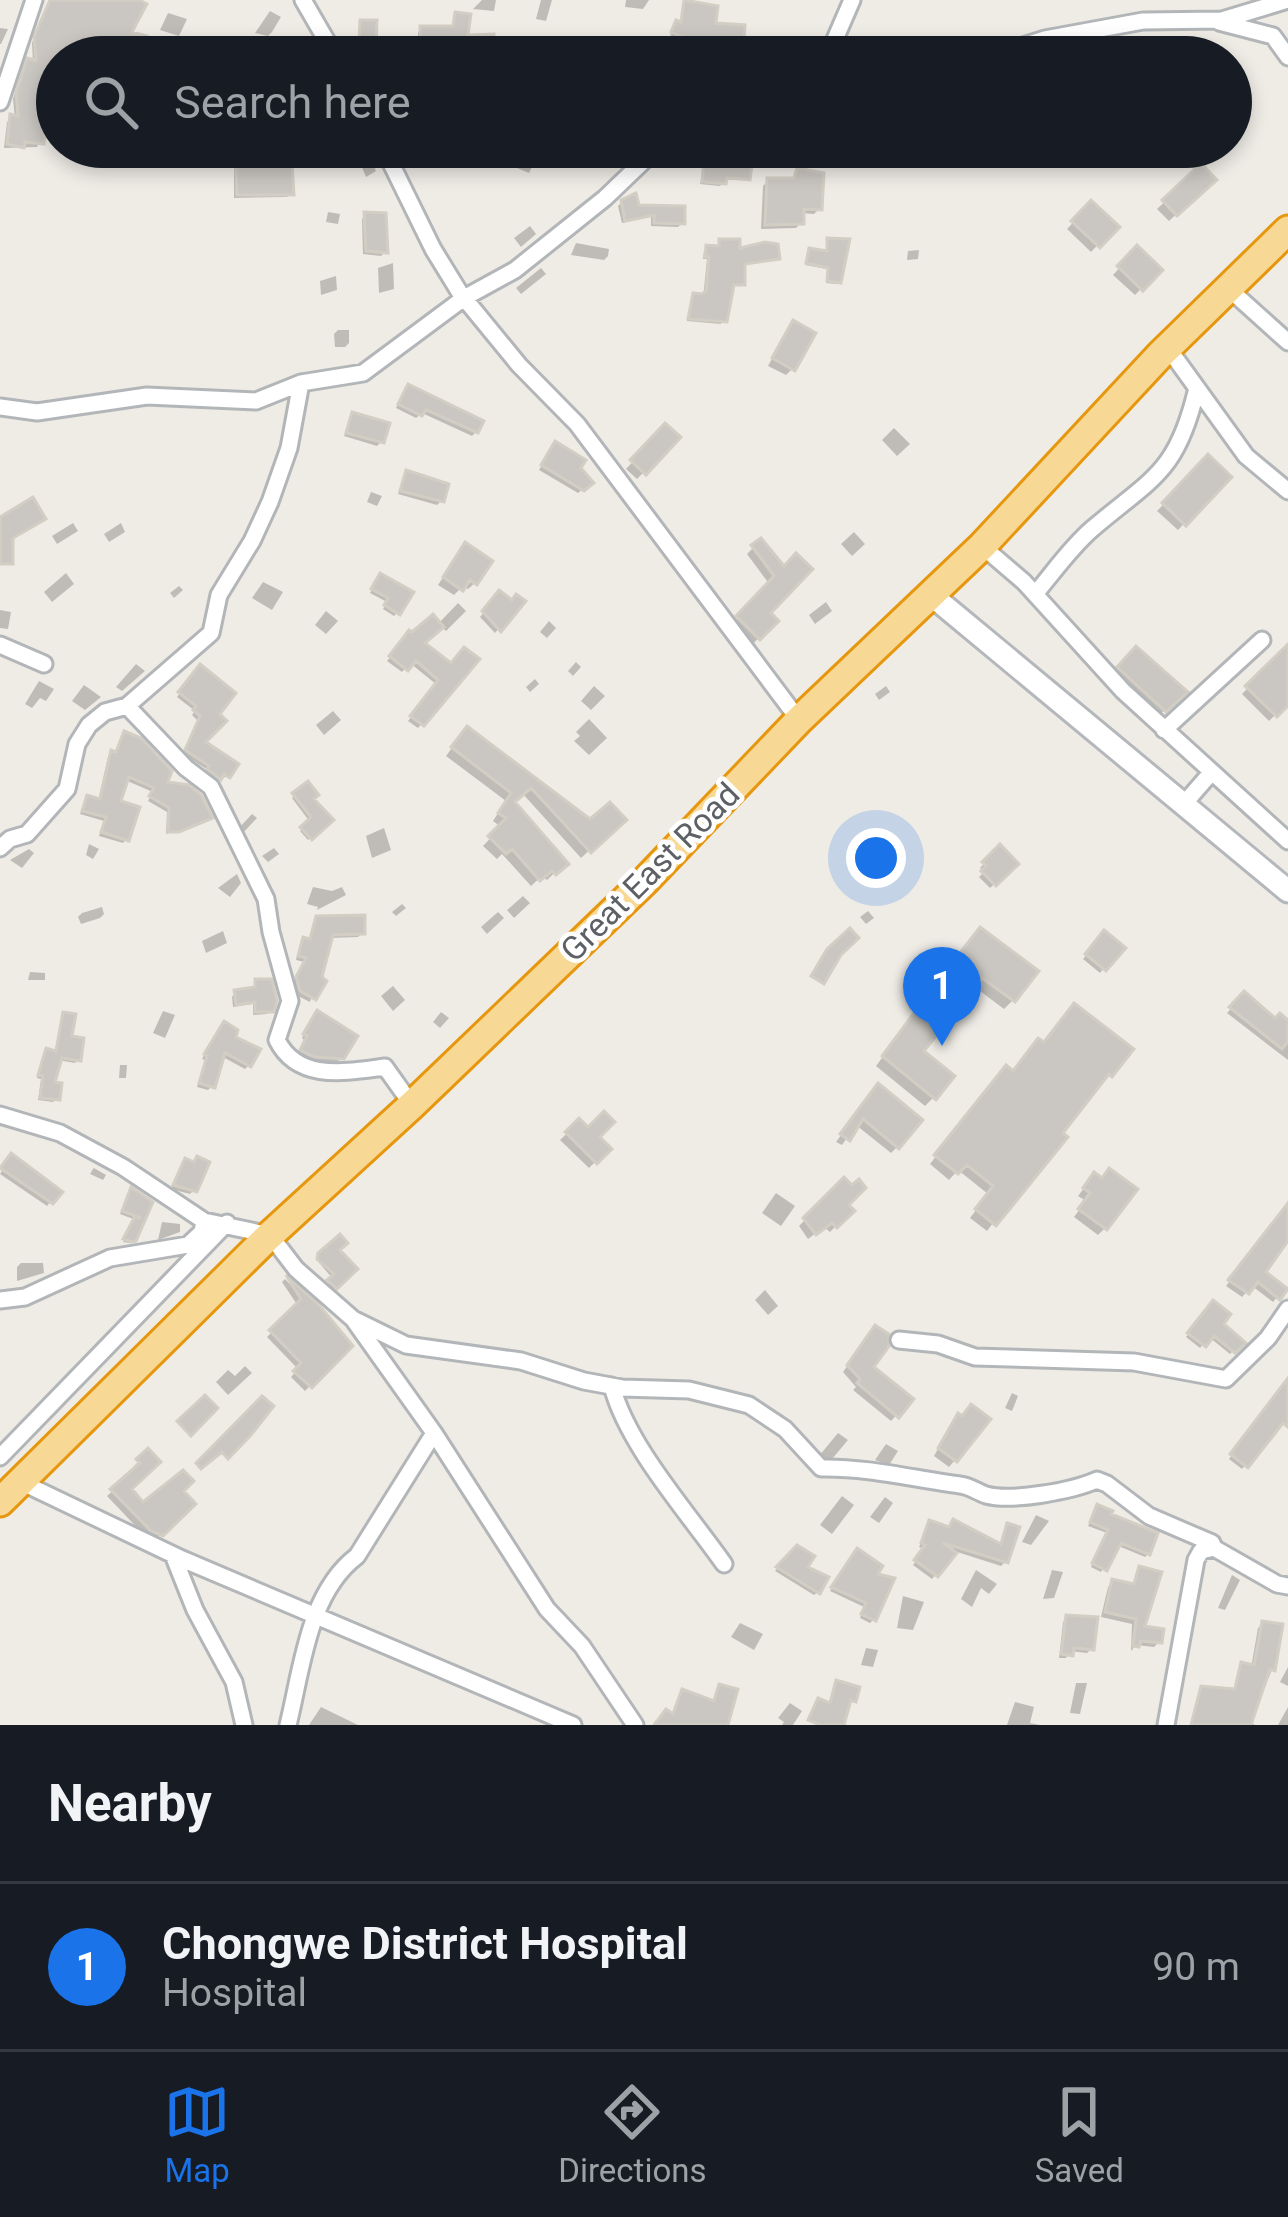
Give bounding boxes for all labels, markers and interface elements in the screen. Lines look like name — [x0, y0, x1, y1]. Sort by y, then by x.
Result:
search box — [36, 36, 1252, 168]
icon: search — [78, 69, 144, 135]
text: Search here — [174, 76, 411, 129]
street label: Great East Road — [553, 775, 747, 969]
your location — [846, 828, 906, 888]
pin: 1 — [903, 947, 981, 1046]
text: Nearby — [48, 1774, 212, 1833]
text: Chongwe District Hospital — [162, 1917, 688, 1970]
text: 1 — [76, 1944, 98, 1990]
text: 90 m — [1152, 1944, 1240, 1990]
text: Hospital — [162, 1970, 307, 2016]
tab: Map — [164, 2079, 230, 2190]
tab: Directions — [558, 2079, 707, 2190]
tab: Saved — [1035, 2079, 1124, 2190]

